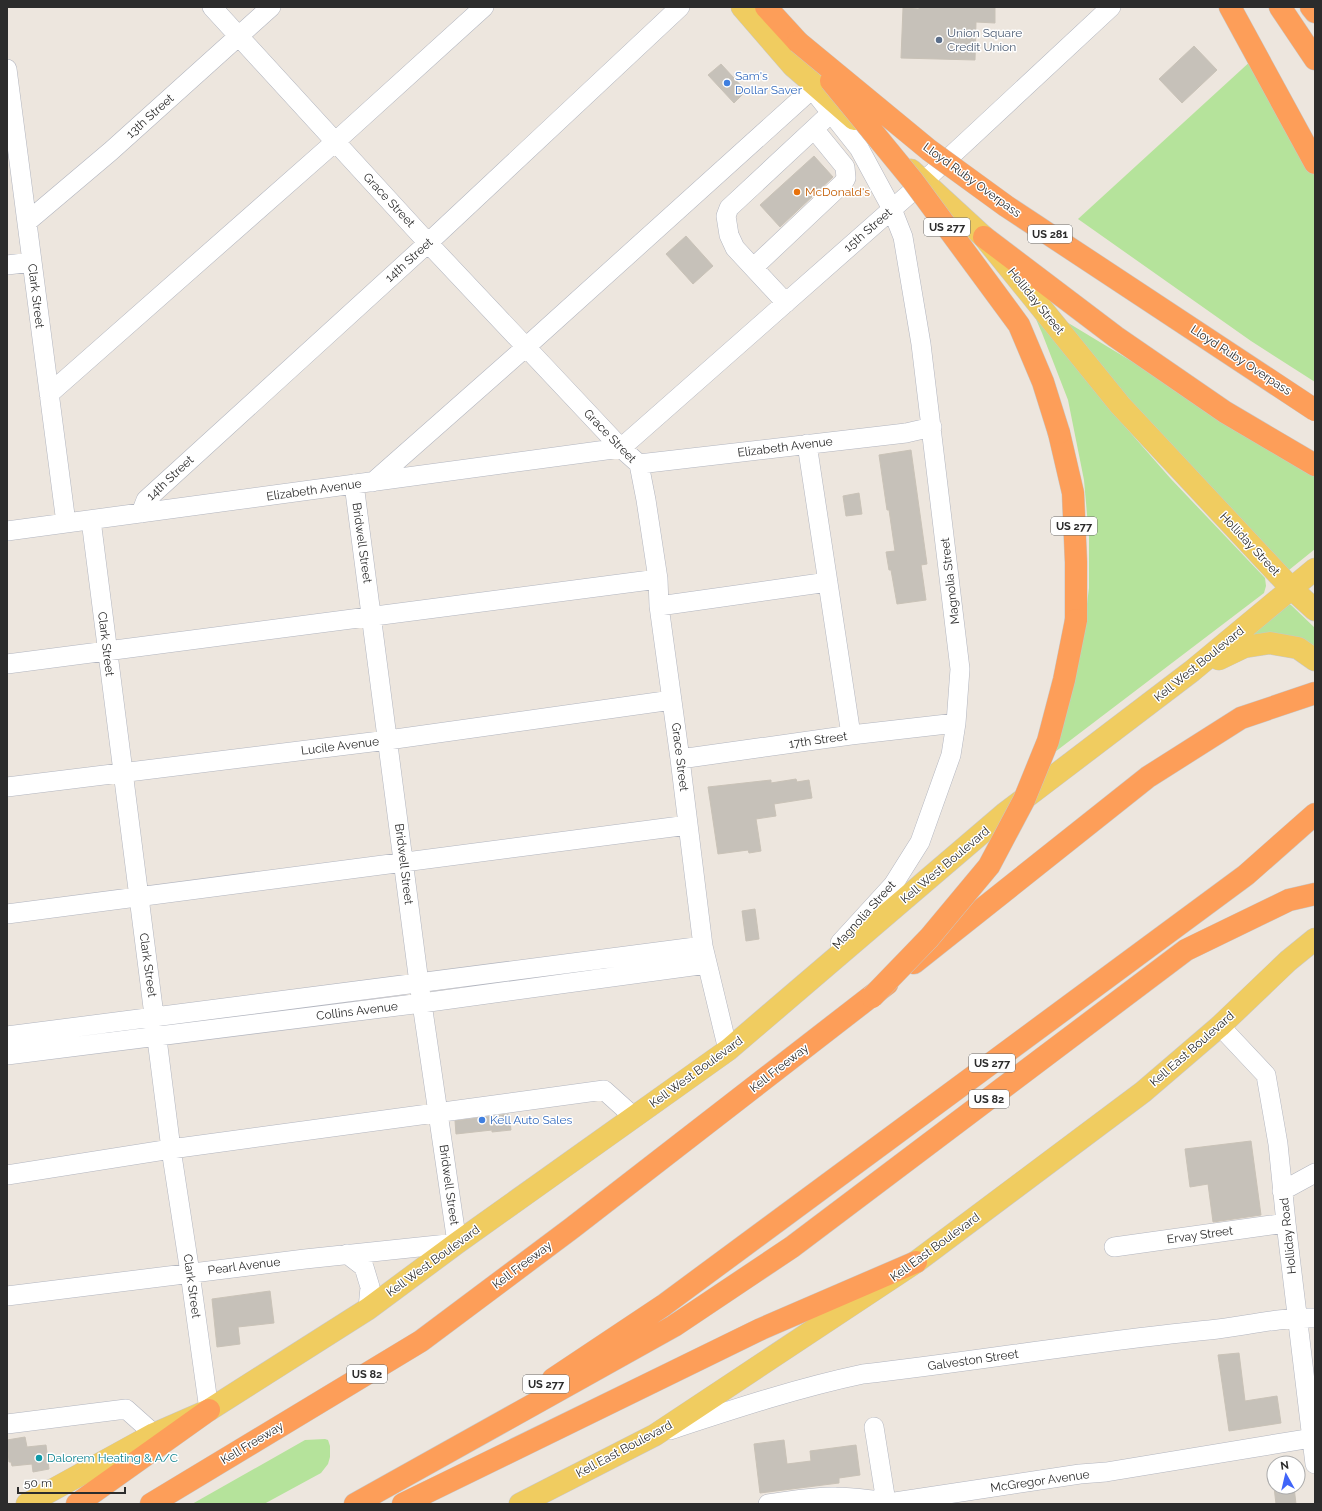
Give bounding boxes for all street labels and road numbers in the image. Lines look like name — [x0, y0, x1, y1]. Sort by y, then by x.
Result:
street label: 13th Street — [123, 91, 177, 141]
street label: Lloyd Ruby Overpass — [920, 140, 1024, 220]
street label: Grace Street — [360, 170, 418, 230]
street label: 15th Street — [841, 205, 895, 255]
road number: US 277 — [924, 218, 970, 236]
road number: US 281 — [1028, 225, 1072, 243]
street label: 14th Street — [382, 235, 436, 285]
street label: Clark Street — [25, 263, 47, 329]
street label: Holliday Street — [1005, 265, 1067, 337]
street label: Lloyd Ruby Overpass — [1188, 322, 1294, 398]
street label: Grace Street — [581, 406, 639, 466]
street label: Elizabeth Avenue — [737, 434, 833, 460]
street label: 14th Street — [144, 453, 196, 503]
street label: Elizabeth Avenue — [266, 476, 362, 504]
street label: Bridwell Street — [349, 502, 375, 584]
street label: Holliday Street — [1217, 509, 1283, 579]
road number: US 277 — [1051, 517, 1097, 535]
street label: Magnolia Street — [938, 537, 962, 625]
street label: Clark Street — [95, 611, 117, 677]
street label: Kell West Boulevard — [1151, 623, 1247, 705]
street label: Grace Street — [669, 722, 691, 792]
street label: 17th Street — [788, 729, 848, 751]
street label: Lucile Avenue — [300, 734, 380, 758]
street label: Bridwell Street — [392, 823, 416, 905]
street label: Kell West Boulevard — [898, 824, 992, 906]
street label: Magnolia Street — [830, 878, 898, 952]
street label: Clark Street — [137, 932, 159, 998]
street label: Collins Avenue — [315, 999, 399, 1023]
street label: Kell East Boulevard — [1147, 1009, 1237, 1089]
street label: Kell West Boulevard — [647, 1034, 745, 1110]
street label: Kell Freeway — [747, 1040, 812, 1095]
road number: US 277 — [969, 1054, 1015, 1072]
road number: US 82 — [969, 1090, 1009, 1108]
street label: Bridwell Street — [436, 1144, 462, 1226]
street label: Holliday Road — [1277, 1197, 1299, 1275]
street label: Kell East Boulevard — [888, 1210, 982, 1284]
street label: Kell West Boulevard — [384, 1223, 482, 1299]
street label: Ervay Street — [1166, 1223, 1234, 1247]
street label: Kell Freeway — [490, 1238, 555, 1292]
street label: Clark Street — [181, 1253, 203, 1319]
street label: Pearl Avenue — [207, 1255, 281, 1277]
street label: Galveston Street — [927, 1347, 1019, 1373]
road number: US 82 — [347, 1365, 387, 1383]
road number: US 277 — [523, 1375, 569, 1393]
street label: Kell East Boulevard — [573, 1418, 675, 1480]
street label: Kell Freeway — [218, 1419, 286, 1467]
street label: McGregor Avenue — [990, 1467, 1090, 1495]

